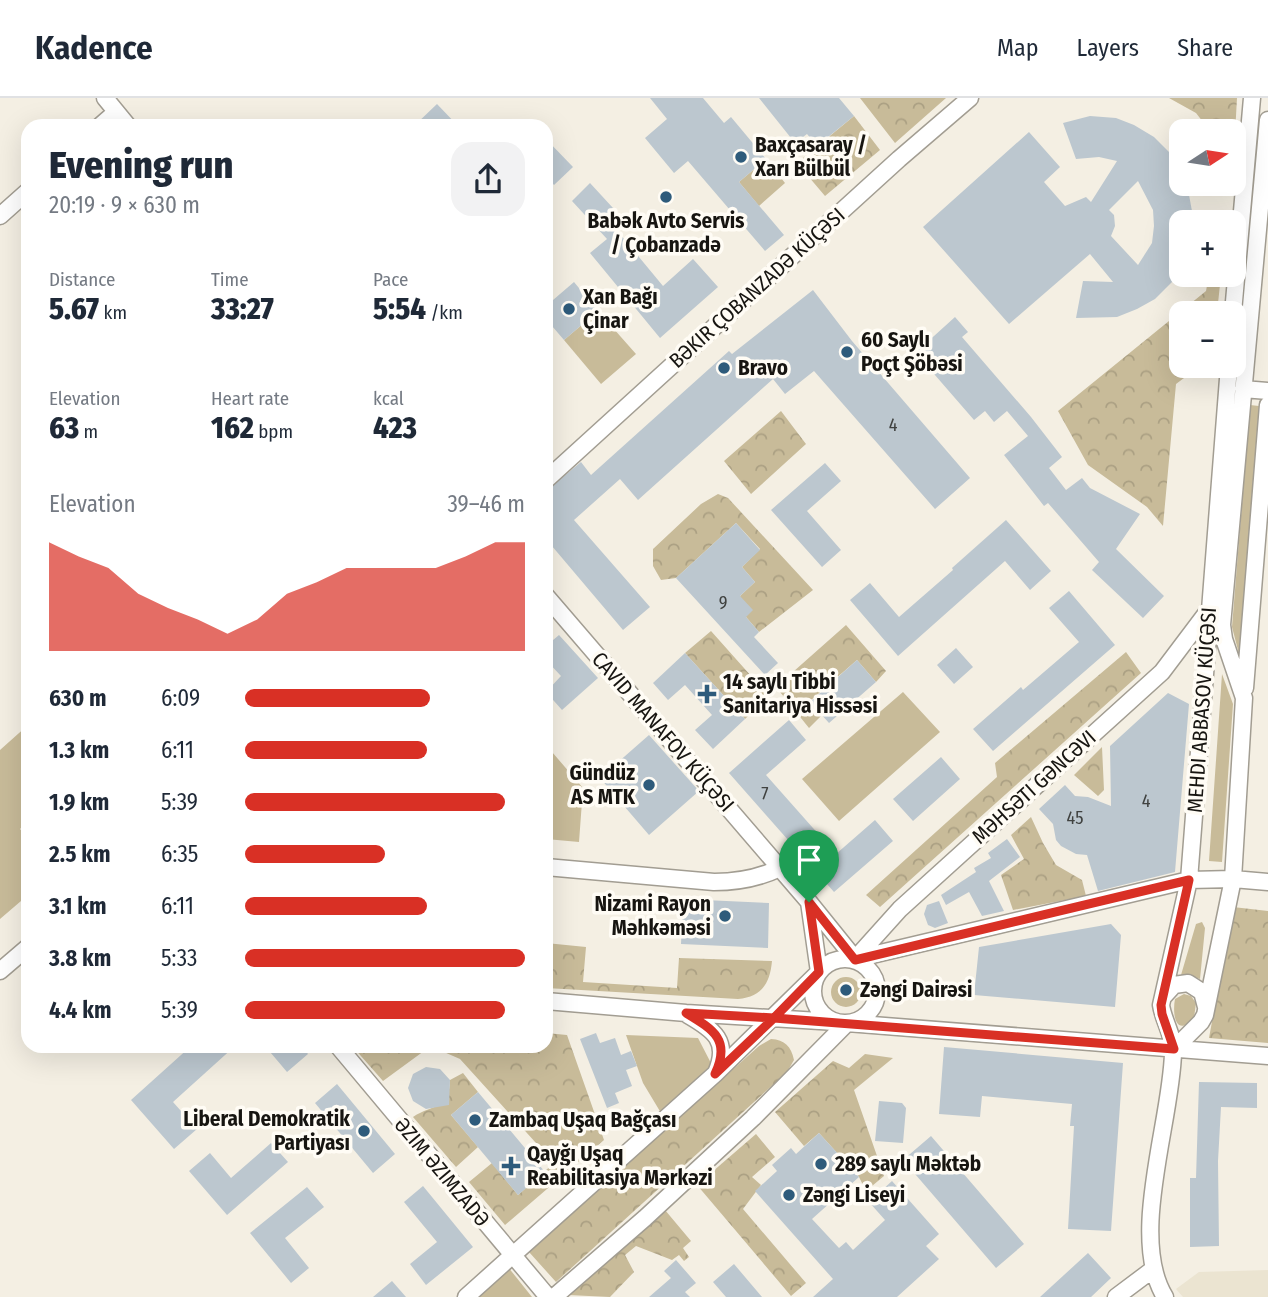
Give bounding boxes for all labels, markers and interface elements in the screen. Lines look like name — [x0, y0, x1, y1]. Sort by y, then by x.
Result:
text: Kadence — [35, 28, 153, 68]
text: Map — [997, 34, 1039, 62]
text: Layers — [1077, 34, 1139, 62]
text: Share — [1177, 34, 1233, 62]
north arrow — [1169, 119, 1246, 196]
map controls — [1169, 119, 1246, 378]
place label: Baxçasaray / Xarı Bülbül — [754, 132, 867, 182]
text: Evening run — [49, 142, 233, 188]
button: share — [451, 142, 525, 216]
marker: Baxçasaray / Xarı Bülbül — [733, 149, 749, 165]
marker: Babək Avto Servis / Çobanzadə — [658, 189, 674, 205]
text: 20:19 · 9 × 630 m — [49, 191, 200, 219]
street label: BƏKIR ÇOBANZADƏ KÜÇƏSI — [664, 202, 850, 374]
place label: Babək Avto Servis / Çobanzadə — [588, 208, 744, 258]
button: + — [1169, 210, 1246, 287]
text: Distance — [49, 268, 116, 291]
text: Time — [211, 268, 249, 291]
text: Pace — [373, 268, 408, 291]
place label: Xan Bağı Çinar — [582, 284, 658, 334]
text: 5.67 — [49, 291, 99, 327]
text: 33:27 — [211, 291, 274, 327]
text: 5:54 — [373, 291, 426, 327]
text: km — [99, 301, 127, 324]
text: /km — [426, 301, 463, 324]
marker: Xan Bağı Çinar — [561, 301, 577, 317]
button: − — [1169, 301, 1246, 378]
place label: 60 Saylı Poçt Şöbəsi — [861, 327, 963, 377]
marker: 60 Saylı Poçt Şöbəsi — [839, 344, 855, 360]
place label: Bravo — [738, 355, 788, 381]
marker: Bravo — [716, 360, 732, 376]
text: Elevation — [49, 387, 121, 410]
text: Heart rate — [211, 387, 289, 410]
text: kcal — [373, 387, 404, 410]
text: 63 — [49, 410, 79, 446]
text: 162 — [211, 410, 254, 446]
text: 423 — [373, 410, 417, 446]
house number: 4 — [889, 414, 898, 436]
text: m — [79, 420, 98, 443]
text: bpm — [254, 420, 293, 443]
text: Elevation — [49, 490, 136, 518]
text: 39–46 m — [447, 490, 525, 518]
house number: 9 — [719, 592, 727, 614]
street label: MEHDI ABBASOV KÜÇƏSI — [1182, 606, 1222, 814]
street label: CAVID MANAFOV KÜÇƏSI — [586, 647, 740, 817]
place label: 14 saylı Tibbi Sanitariya Hissəsi — [723, 669, 878, 719]
text: 630 m — [49, 684, 107, 712]
text: 6:09 — [161, 684, 200, 712]
marker: 14 saylı Tibbi Sanitariya Hissəsi — [697, 684, 717, 704]
street label: MƏHSƏTI GƏNCƏVI — [967, 725, 1101, 849]
text: 1.3 km — [49, 736, 109, 764]
text: 6:11 — [161, 736, 194, 764]
place label: Gündüz AS MTK — [570, 760, 636, 810]
marker: Gündüz AS MTK — [641, 777, 657, 793]
house number: 7 — [761, 783, 769, 805]
text: 1.9 km — [49, 788, 109, 816]
text: 5:39 — [161, 788, 198, 816]
house number: 4 — [1142, 790, 1151, 812]
house number: 45 — [1067, 807, 1083, 829]
pin — [779, 830, 839, 902]
text: 2.5 km — [49, 840, 110, 868]
text: 6:35 — [161, 840, 198, 868]
icon: arrive — [790, 841, 828, 879]
place label: Nizami Rayon Məhkəməsi — [594, 891, 711, 941]
text: 3.1 km — [49, 892, 107, 920]
text: 6:11 — [161, 892, 194, 920]
marker: Nizami Rayon Məhkəməsi — [717, 908, 733, 924]
text: 3.8 km — [49, 944, 111, 972]
text: 5:33 — [161, 944, 197, 972]
place label: Zəngi Dairəsi — [860, 977, 972, 1003]
marker: Zəngi Dairəsi — [838, 982, 854, 998]
text: 4.4 km — [49, 996, 111, 1024]
text: 5:39 — [161, 996, 198, 1024]
place label: Liberal Demokratik Partiyası — [183, 1106, 350, 1156]
place label: Zambaq Uşaq Bağçası — [489, 1107, 676, 1133]
street label: ƏZIM ƏZIMZADƏ — [389, 1112, 495, 1232]
marker: Zambaq Uşaq Bağçası — [467, 1112, 483, 1128]
marker: Liberal Demokratik Partiyası — [356, 1123, 372, 1139]
place label: Qayğı Uşaq Reabilitasiya Mərkəzi — [527, 1141, 713, 1191]
place label: 289 saylı Məktəb — [834, 1151, 981, 1177]
marker: Qayğı Uşaq Reabilitasiya Mərkəzi — [501, 1156, 521, 1176]
marker: 289 saylı Məktəb — [813, 1156, 829, 1172]
place label: Zəngi Liseyi — [803, 1182, 905, 1208]
marker: Zəngi Liseyi — [781, 1187, 797, 1203]

